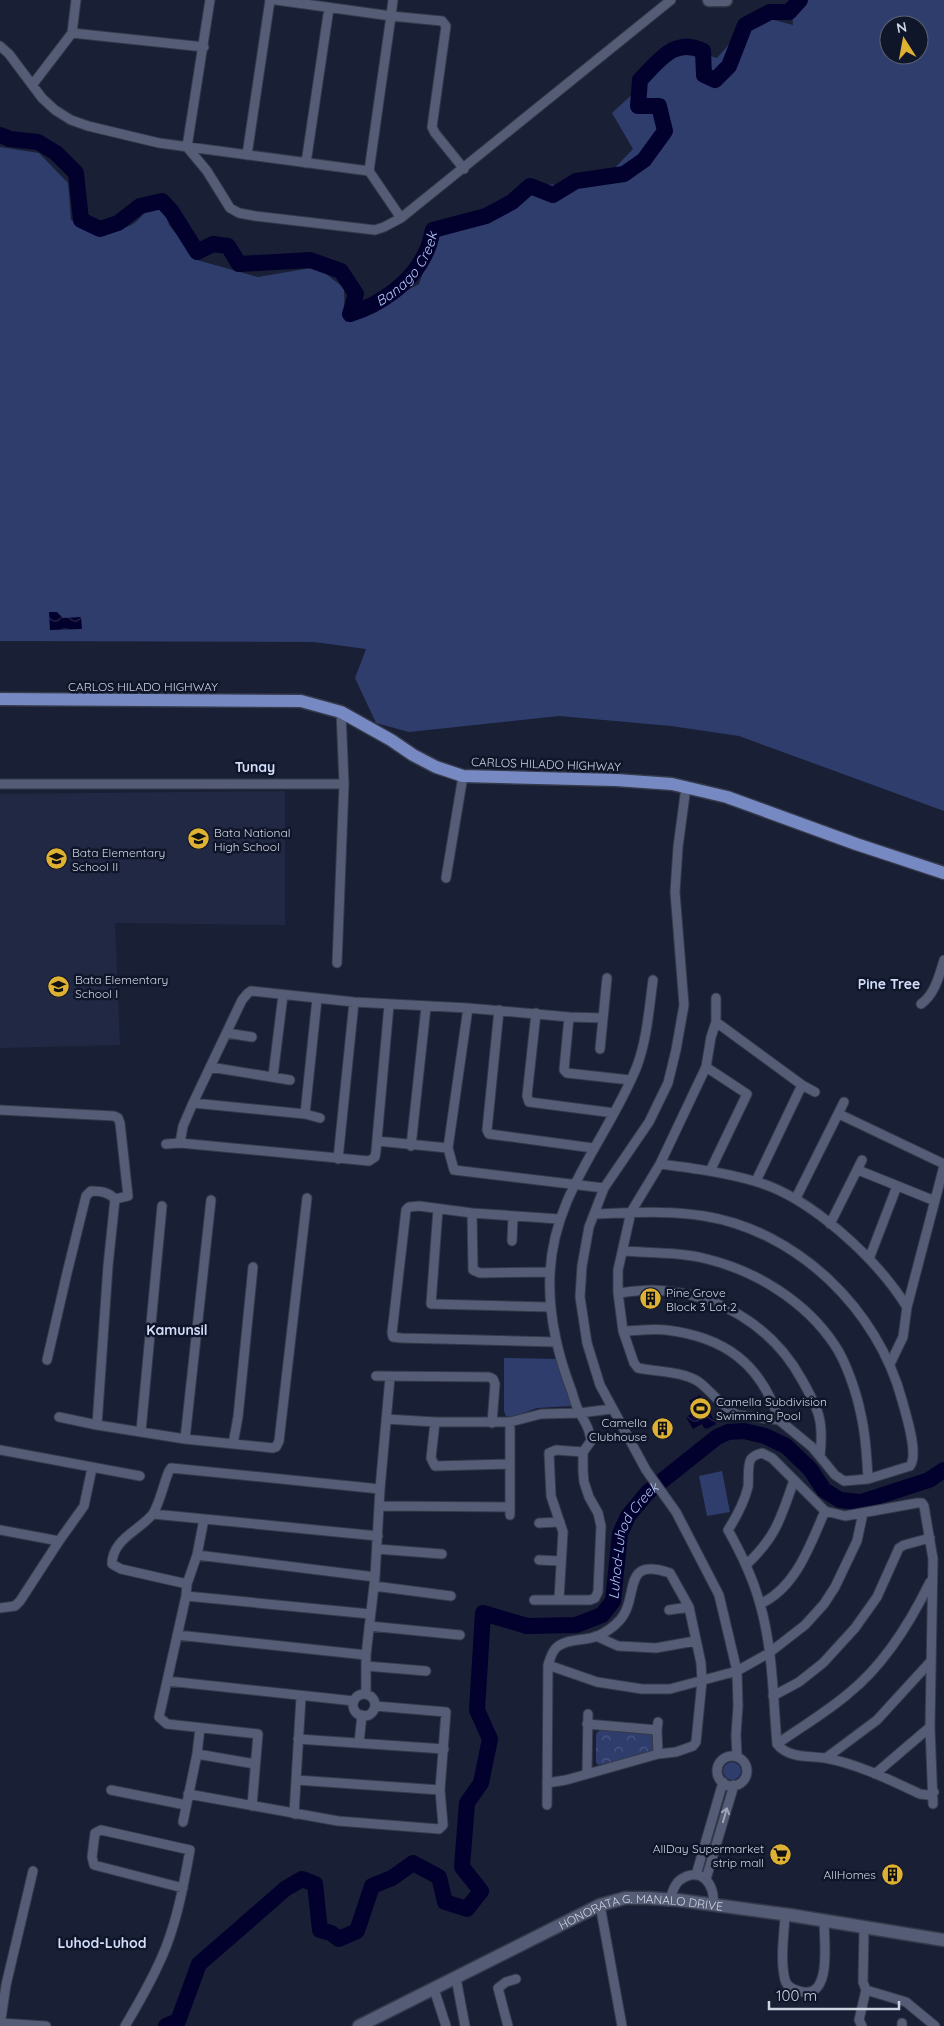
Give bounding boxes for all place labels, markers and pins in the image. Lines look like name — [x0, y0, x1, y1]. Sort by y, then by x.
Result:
place label: Bata National High School — [214, 825, 291, 854]
school or university icon: Bata National High School — [186, 827, 210, 851]
place label: Bata Elementary School II — [72, 845, 165, 874]
school or university icon: Bata Elementary School II — [44, 847, 68, 871]
place label: Bata Elementary School I — [75, 972, 168, 1001]
school or university icon: Bata Elementary School I — [47, 974, 71, 998]
place label: Pine Grove Block 3 Lot 2 — [666, 1285, 737, 1314]
building icon: Pine Grove Block 3 Lot 2 — [638, 1287, 662, 1311]
place label: Camella Subdivision Swimming Pool — [716, 1394, 827, 1423]
sports icon: Camella Subdivision Swimming Pool — [688, 1396, 712, 1420]
place label: Camella Clubhouse — [589, 1415, 647, 1444]
building icon: Camella Clubhouse — [651, 1417, 675, 1441]
place label: AllDay Supermarket strip mall — [653, 1841, 764, 1870]
supermarket icon: AllDay Supermarket strip mall — [768, 1843, 792, 1867]
building icon: AllHomes — [880, 1862, 904, 1886]
place label: AllHomes — [823, 1867, 876, 1882]

